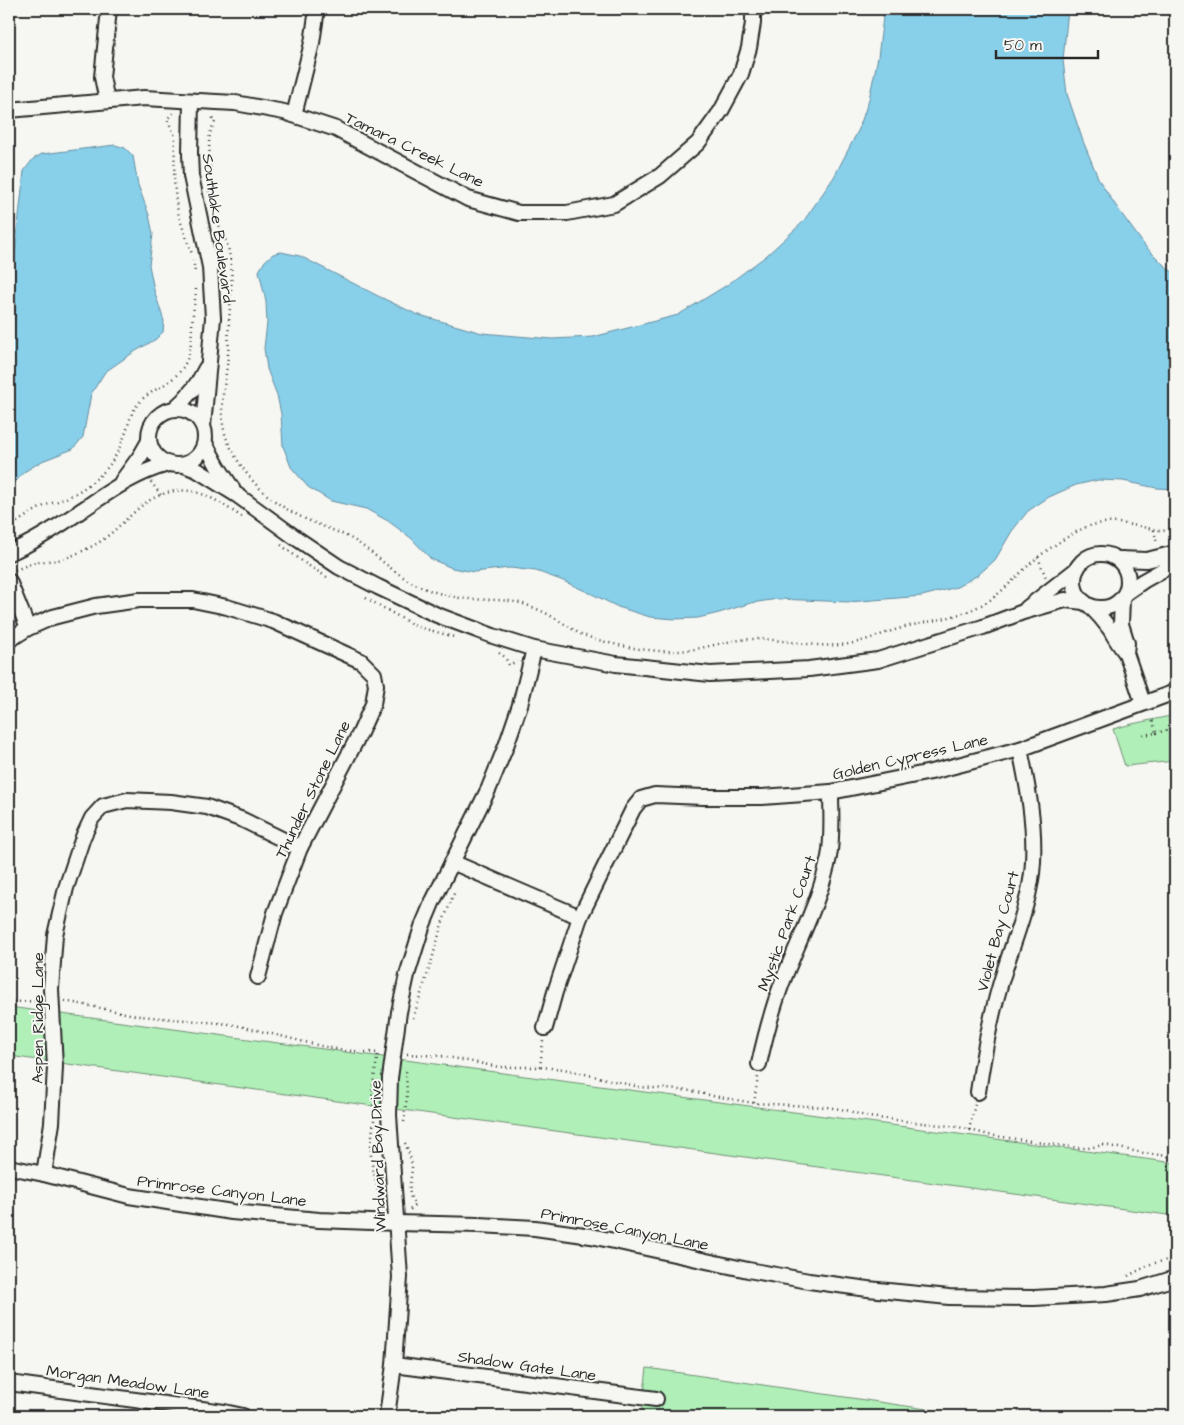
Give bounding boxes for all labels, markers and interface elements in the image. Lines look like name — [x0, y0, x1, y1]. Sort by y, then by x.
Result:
scale bar — [996, 28, 1099, 60]
text: 50 m — [1004, 35, 1042, 56]
street label: Tamara Creek Lane — [342, 107, 488, 193]
street label: Southlake Boulevard — [197, 152, 239, 304]
street label: Thunder Stone Lane — [270, 717, 356, 862]
street label: Golden Cypress Lane — [830, 728, 991, 787]
street label: Mystic Park Court — [752, 852, 823, 994]
street label: Violet Bay Court — [971, 868, 1026, 994]
street label: Aspen Ridge Lane — [27, 952, 50, 1084]
street label: Windward Bay Drive — [364, 1080, 393, 1232]
street label: Primrose Canyon Lane — [136, 1170, 308, 1213]
street label: Primrose Canyon Lane — [539, 1202, 711, 1257]
street label: Shadow Gate Lane — [456, 1345, 598, 1387]
street label: Morgan Meadow Lane — [45, 1360, 211, 1405]

